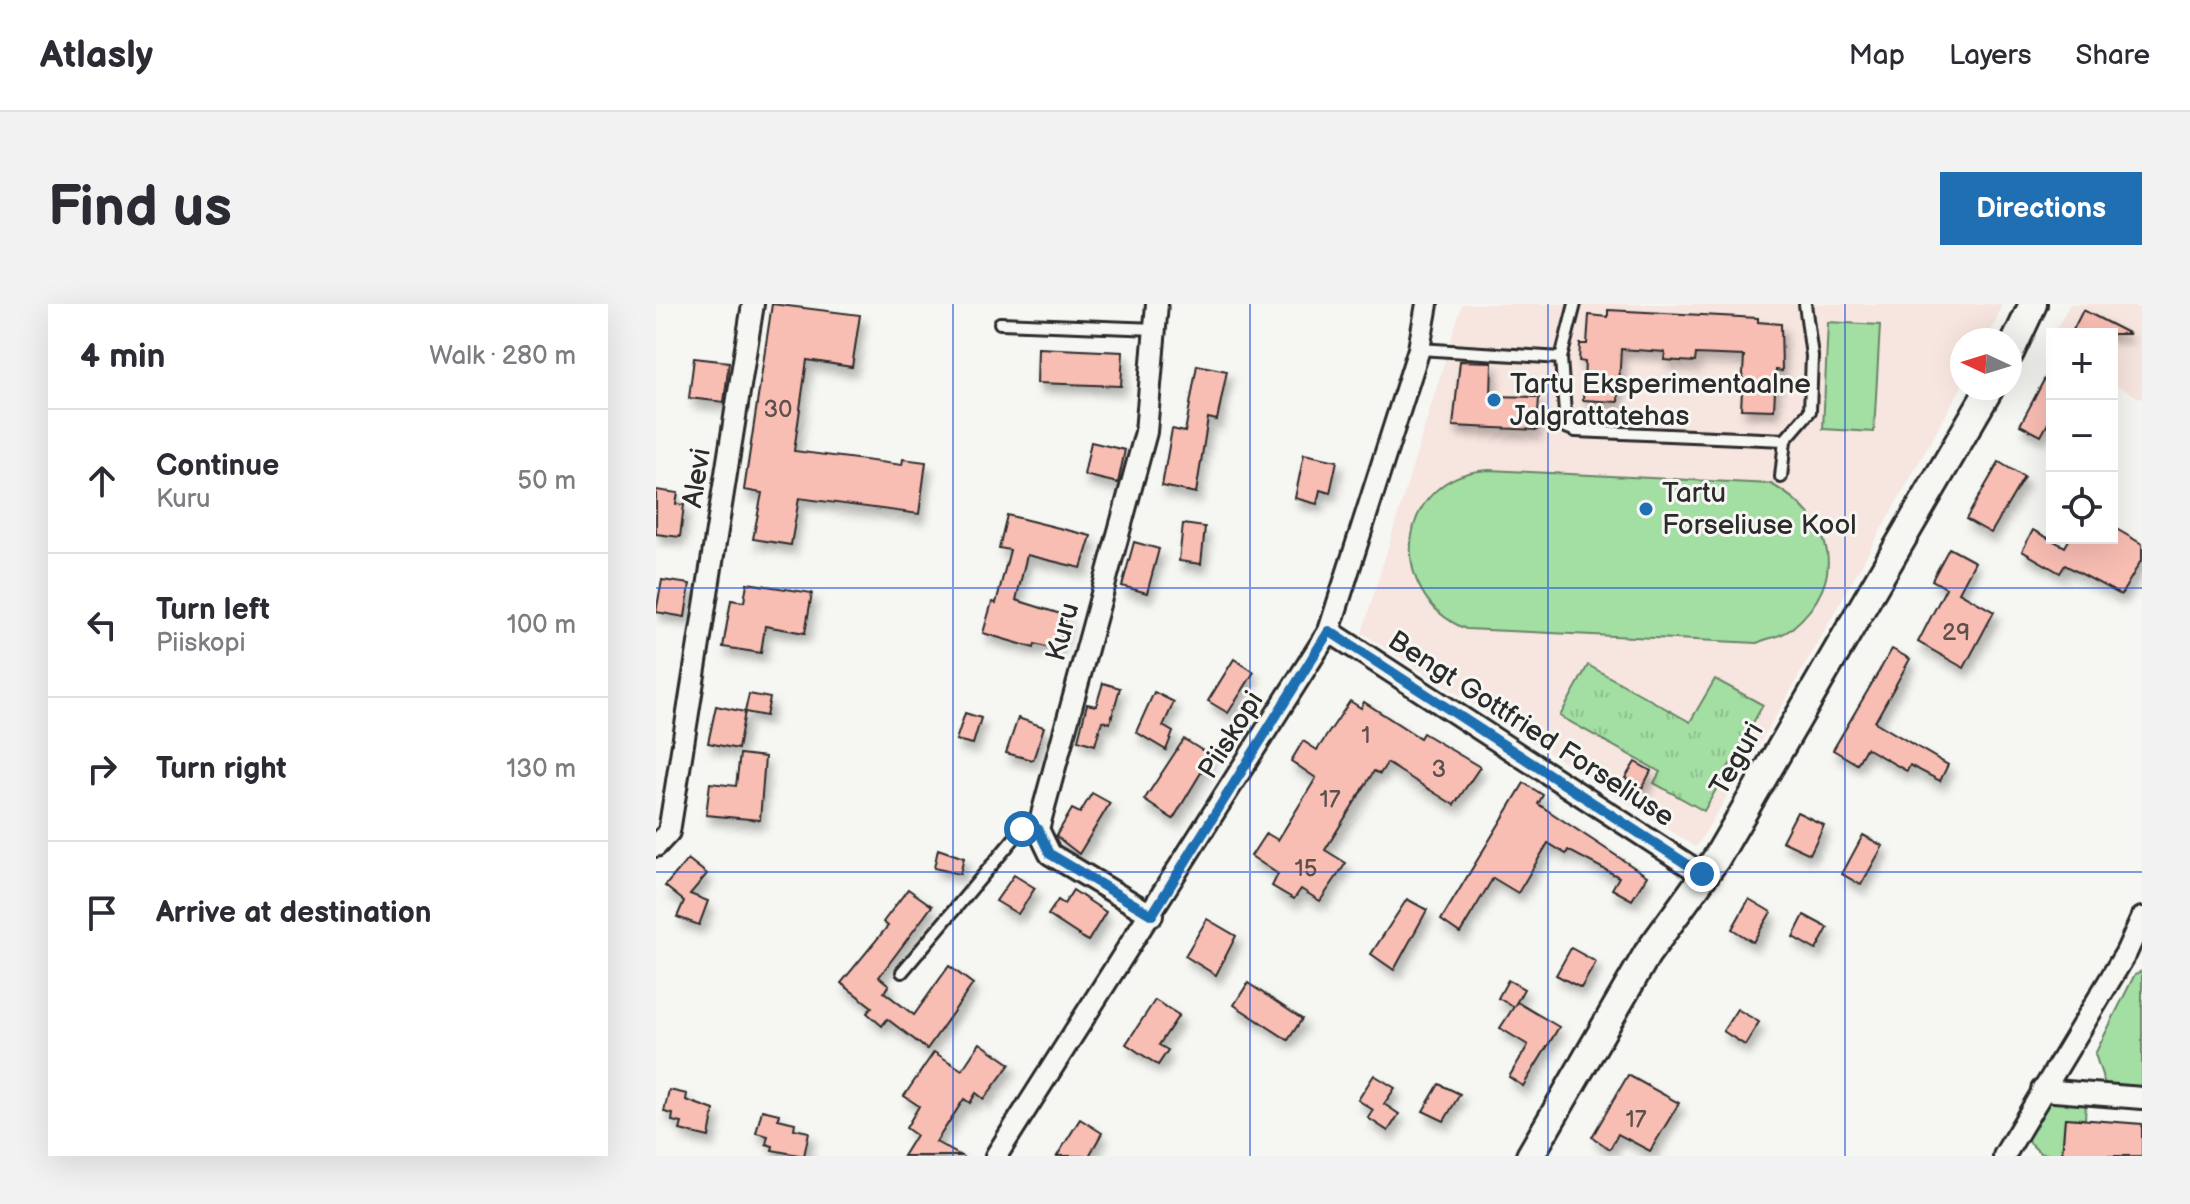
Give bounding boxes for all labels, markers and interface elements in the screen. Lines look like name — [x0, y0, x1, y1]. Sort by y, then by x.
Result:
text: Atlasly — [40, 33, 153, 78]
text: Map — [1849, 39, 1905, 72]
text: Layers — [1949, 39, 2032, 72]
text: Share — [2076, 39, 2150, 72]
button: Directions — [1940, 172, 2142, 245]
text: Find us — [48, 175, 232, 242]
north arrow — [1950, 328, 2022, 400]
map controls — [2046, 328, 2118, 544]
button: + — [2046, 328, 2118, 400]
text: 4 min — [80, 336, 166, 377]
text: Walk · 280 m — [429, 341, 576, 372]
place label: Tartu Eksperimentaalne Jalgrattatehas — [1510, 368, 1811, 433]
marker: Tartu Eksperimentaalne Jalgrattatehas — [1485, 391, 1503, 409]
house number: 30 — [764, 395, 792, 424]
button: − — [2046, 400, 2118, 472]
street label: Alevi — [676, 446, 718, 510]
text: Continue — [156, 448, 279, 484]
icon: ahead — [80, 459, 124, 503]
text: 50 m — [517, 466, 576, 497]
button: locate — [2046, 472, 2118, 544]
place label: Tartu Forseliuse Kool — [1662, 477, 1857, 542]
text: Kuru — [156, 484, 211, 515]
marker: Tartu Forseliuse Kool — [1637, 500, 1655, 518]
text: Turn left — [156, 592, 270, 628]
street label: Kuru — [1039, 599, 1087, 665]
icon: left — [80, 603, 124, 647]
text: 100 m — [507, 610, 576, 641]
house number: 29 — [1942, 618, 1970, 647]
street label: Bengt Gottfried Forseliuse — [1382, 624, 1680, 834]
text: Piiskopi — [156, 628, 246, 659]
street label: Piiskopi — [1191, 685, 1271, 785]
street label: Teguri — [1703, 717, 1771, 801]
house number: 1 — [1361, 721, 1371, 750]
icon: right — [80, 747, 124, 791]
text: Turn right — [156, 751, 287, 787]
text: 130 m — [506, 754, 576, 785]
house number: 3 — [1432, 755, 1446, 784]
house number: 17 — [1319, 785, 1341, 814]
route start — [1004, 811, 1040, 847]
house number: 15 — [1294, 854, 1318, 883]
route end — [1684, 856, 1720, 892]
icon: arrive — [80, 891, 124, 935]
text: Arrive at destination — [156, 895, 432, 931]
house number: 17 — [1625, 1105, 1647, 1134]

